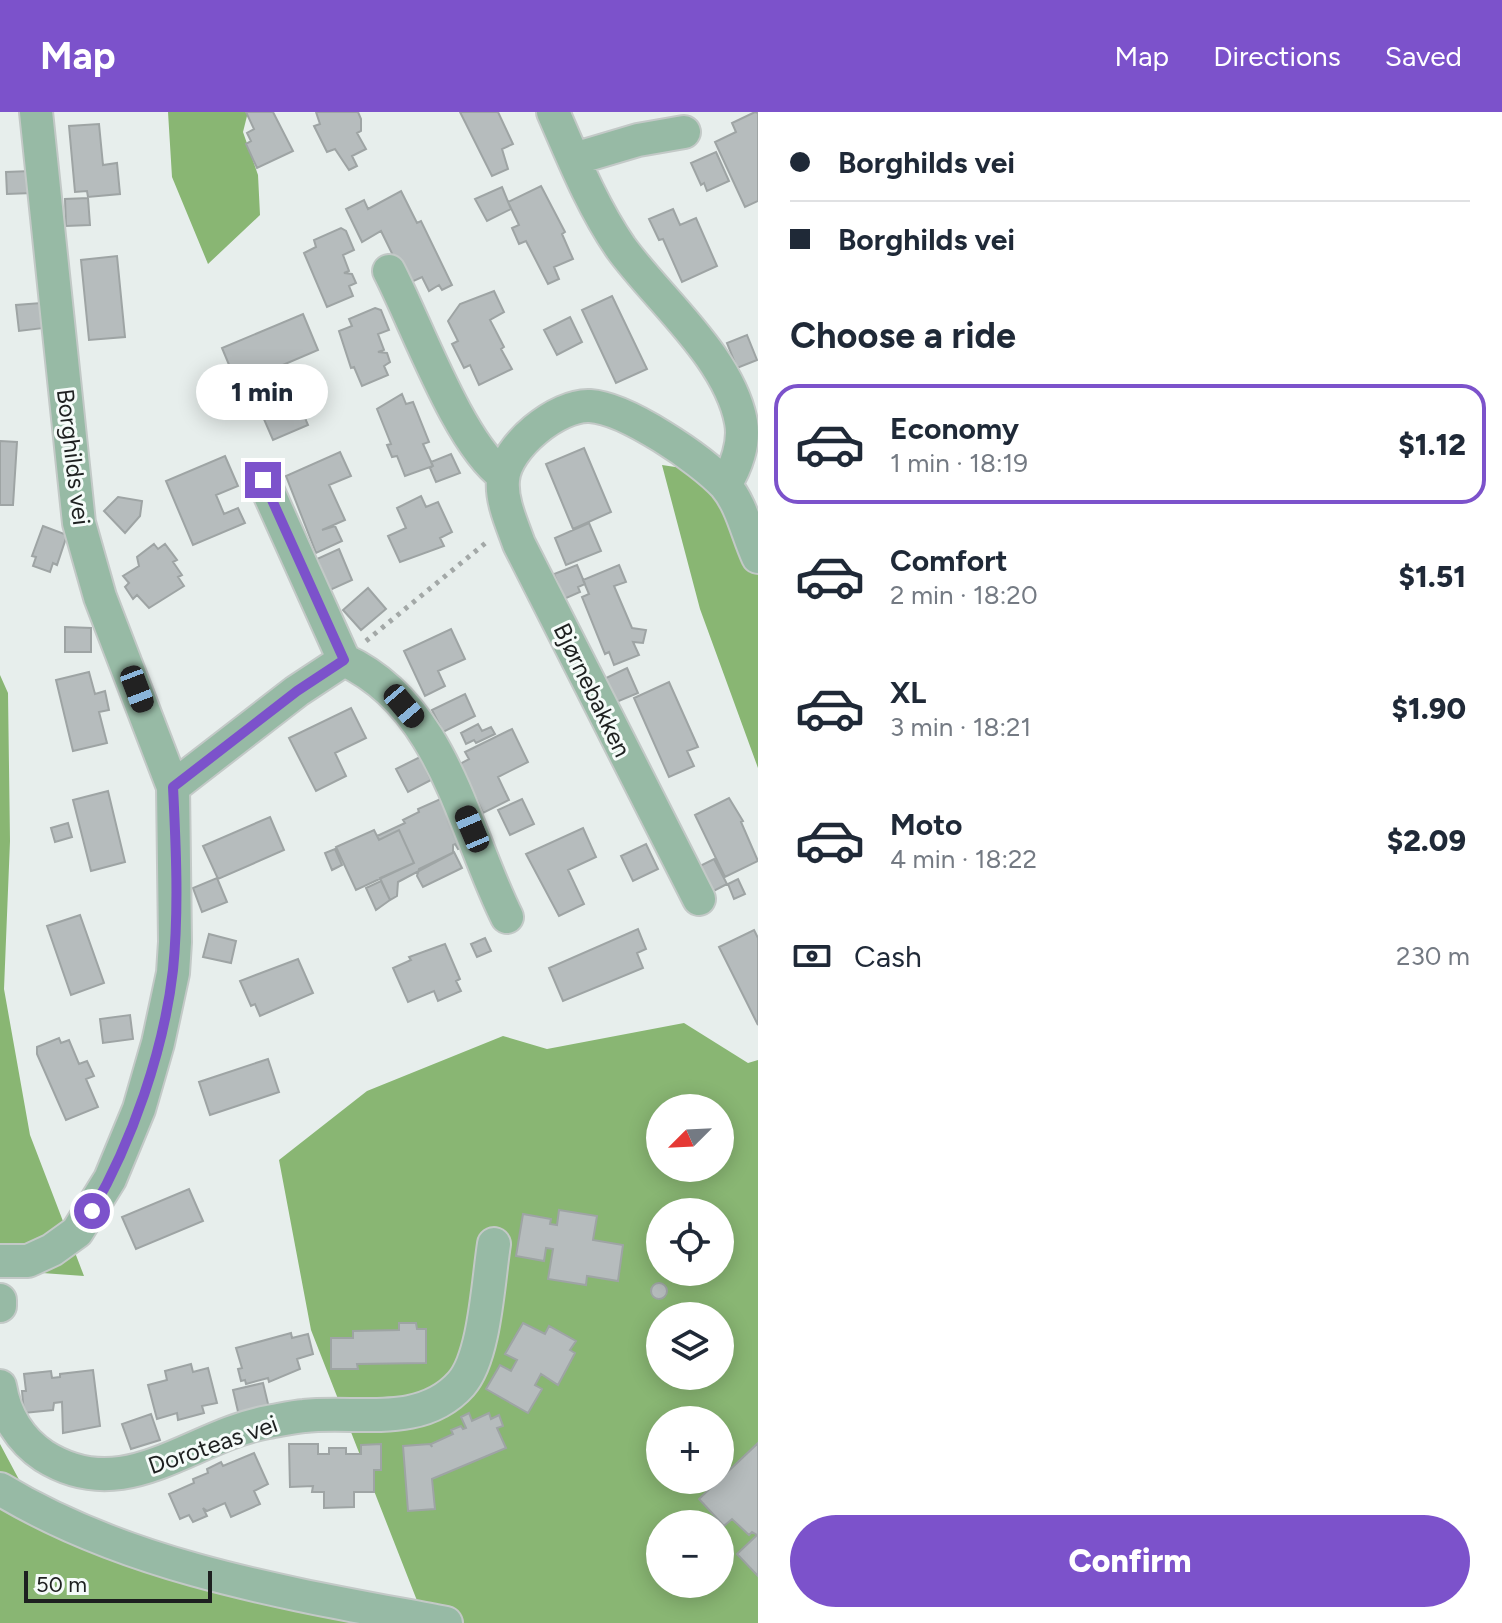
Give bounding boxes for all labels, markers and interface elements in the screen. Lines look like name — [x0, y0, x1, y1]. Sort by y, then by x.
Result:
text: Map — [40, 33, 116, 79]
text: Map — [1115, 39, 1169, 73]
text: Directions — [1213, 39, 1341, 73]
text: Saved — [1385, 39, 1462, 73]
text: Borghilds vei — [838, 144, 1015, 181]
text: Borghilds vei — [838, 221, 1015, 258]
text: Choose a ride — [790, 314, 1016, 357]
callout: 1 min — [197, 364, 329, 420]
text: 1 min — [231, 376, 293, 408]
street label: Borghilds vei — [51, 387, 96, 527]
icon: car — [794, 408, 866, 480]
text: Economy — [890, 410, 1019, 447]
text: $1.12 — [1398, 426, 1466, 463]
text: 1 min · 18:19 — [890, 447, 1028, 479]
route end — [245, 462, 281, 498]
icon: car — [794, 540, 866, 612]
text: Comfort — [890, 542, 1008, 579]
text: $1.51 — [1398, 558, 1466, 595]
text: 2 min · 18:20 — [890, 579, 1038, 611]
street label: Bjørnebakken — [548, 618, 637, 762]
car — [117, 662, 157, 716]
icon: car — [794, 672, 866, 744]
text: XL — [890, 674, 926, 711]
car — [379, 680, 429, 732]
text: $1.90 — [1392, 690, 1466, 727]
text: 3 min · 18:21 — [890, 711, 1031, 743]
car — [452, 802, 492, 856]
icon: car — [794, 804, 866, 876]
text: Moto — [890, 806, 962, 843]
text: $2.09 — [1387, 822, 1466, 859]
text: 4 min · 18:22 — [890, 843, 1037, 875]
icon: cash — [790, 934, 834, 978]
text: Cash — [854, 938, 922, 975]
text: 230 m — [1396, 940, 1470, 972]
north arrow — [646, 1094, 734, 1182]
map controls — [646, 1094, 734, 1598]
route start — [74, 1193, 110, 1229]
button: locate — [646, 1198, 734, 1286]
button: layers — [646, 1302, 734, 1390]
button: + — [646, 1406, 734, 1494]
street label: Doroteas vei — [144, 1409, 281, 1480]
button: − — [646, 1510, 734, 1598]
button: Confirm — [790, 1515, 1470, 1607]
scale bar — [24, 1567, 212, 1603]
text: 50 m — [36, 1571, 87, 1598]

